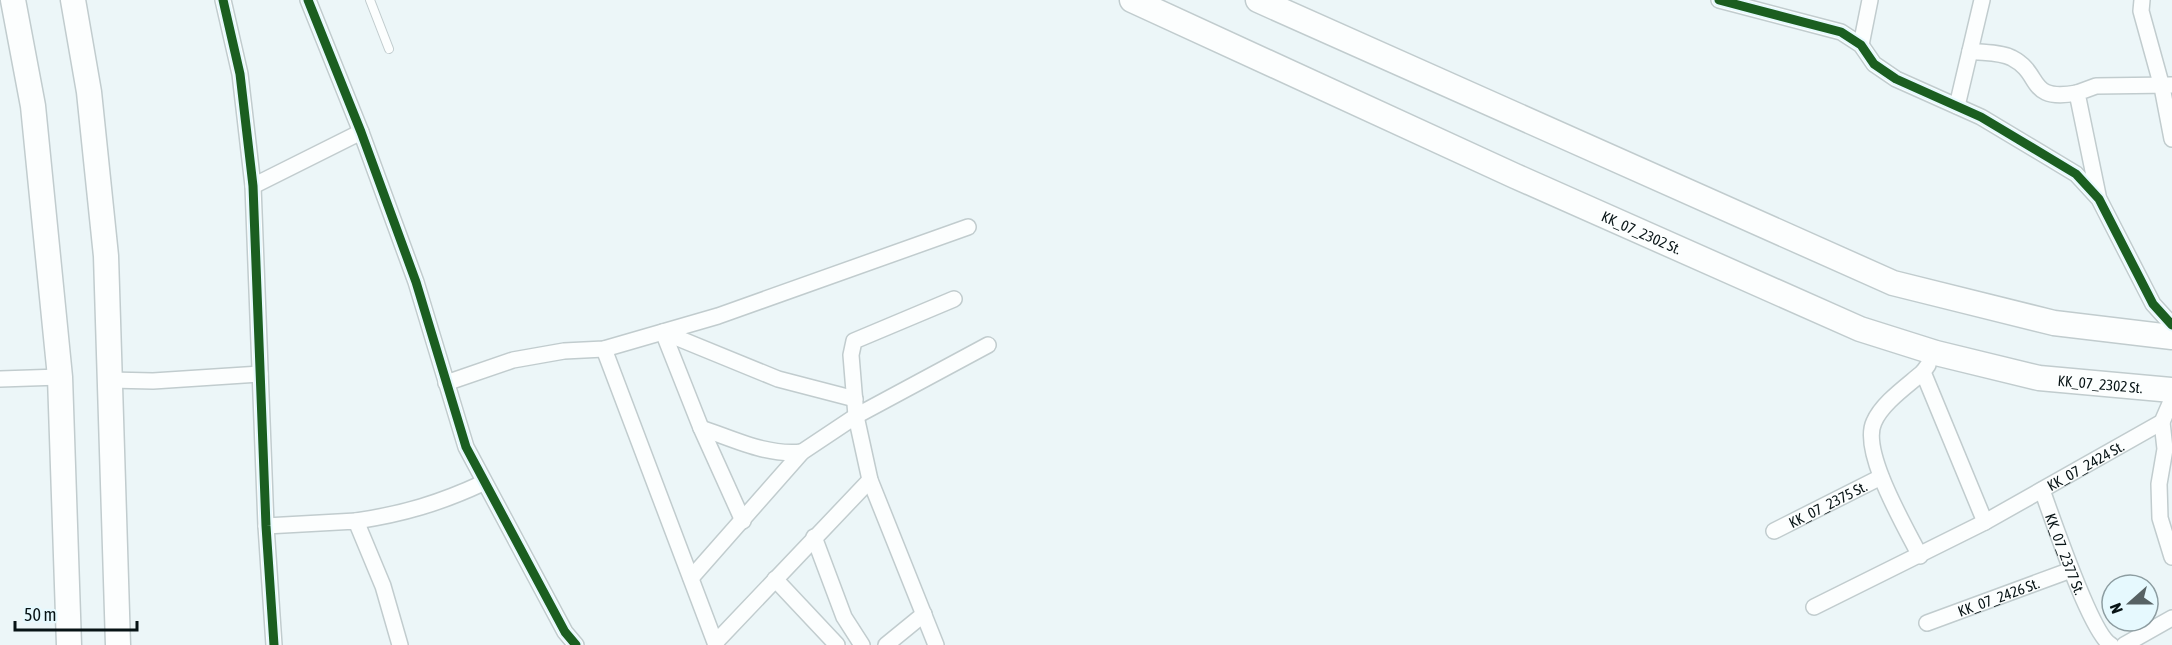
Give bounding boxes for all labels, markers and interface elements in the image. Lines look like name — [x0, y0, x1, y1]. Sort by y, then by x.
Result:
street label: KK_07_2302 St. — [1599, 207, 1684, 257]
street label: KK_07_2302 St. — [2057, 371, 2144, 396]
street label: KK_07_2424 St. — [2044, 437, 2127, 494]
street label: KK_07_2375 St. — [1786, 477, 1870, 531]
street label: KK_07_2377 St. — [2042, 511, 2089, 597]
north arrow — [2100, 573, 2160, 633]
street label: KK_07_2426 St. — [1955, 574, 2042, 619]
scale bar — [15, 594, 136, 632]
text: N — [2106, 601, 2126, 616]
text: 50 m — [24, 604, 56, 625]

